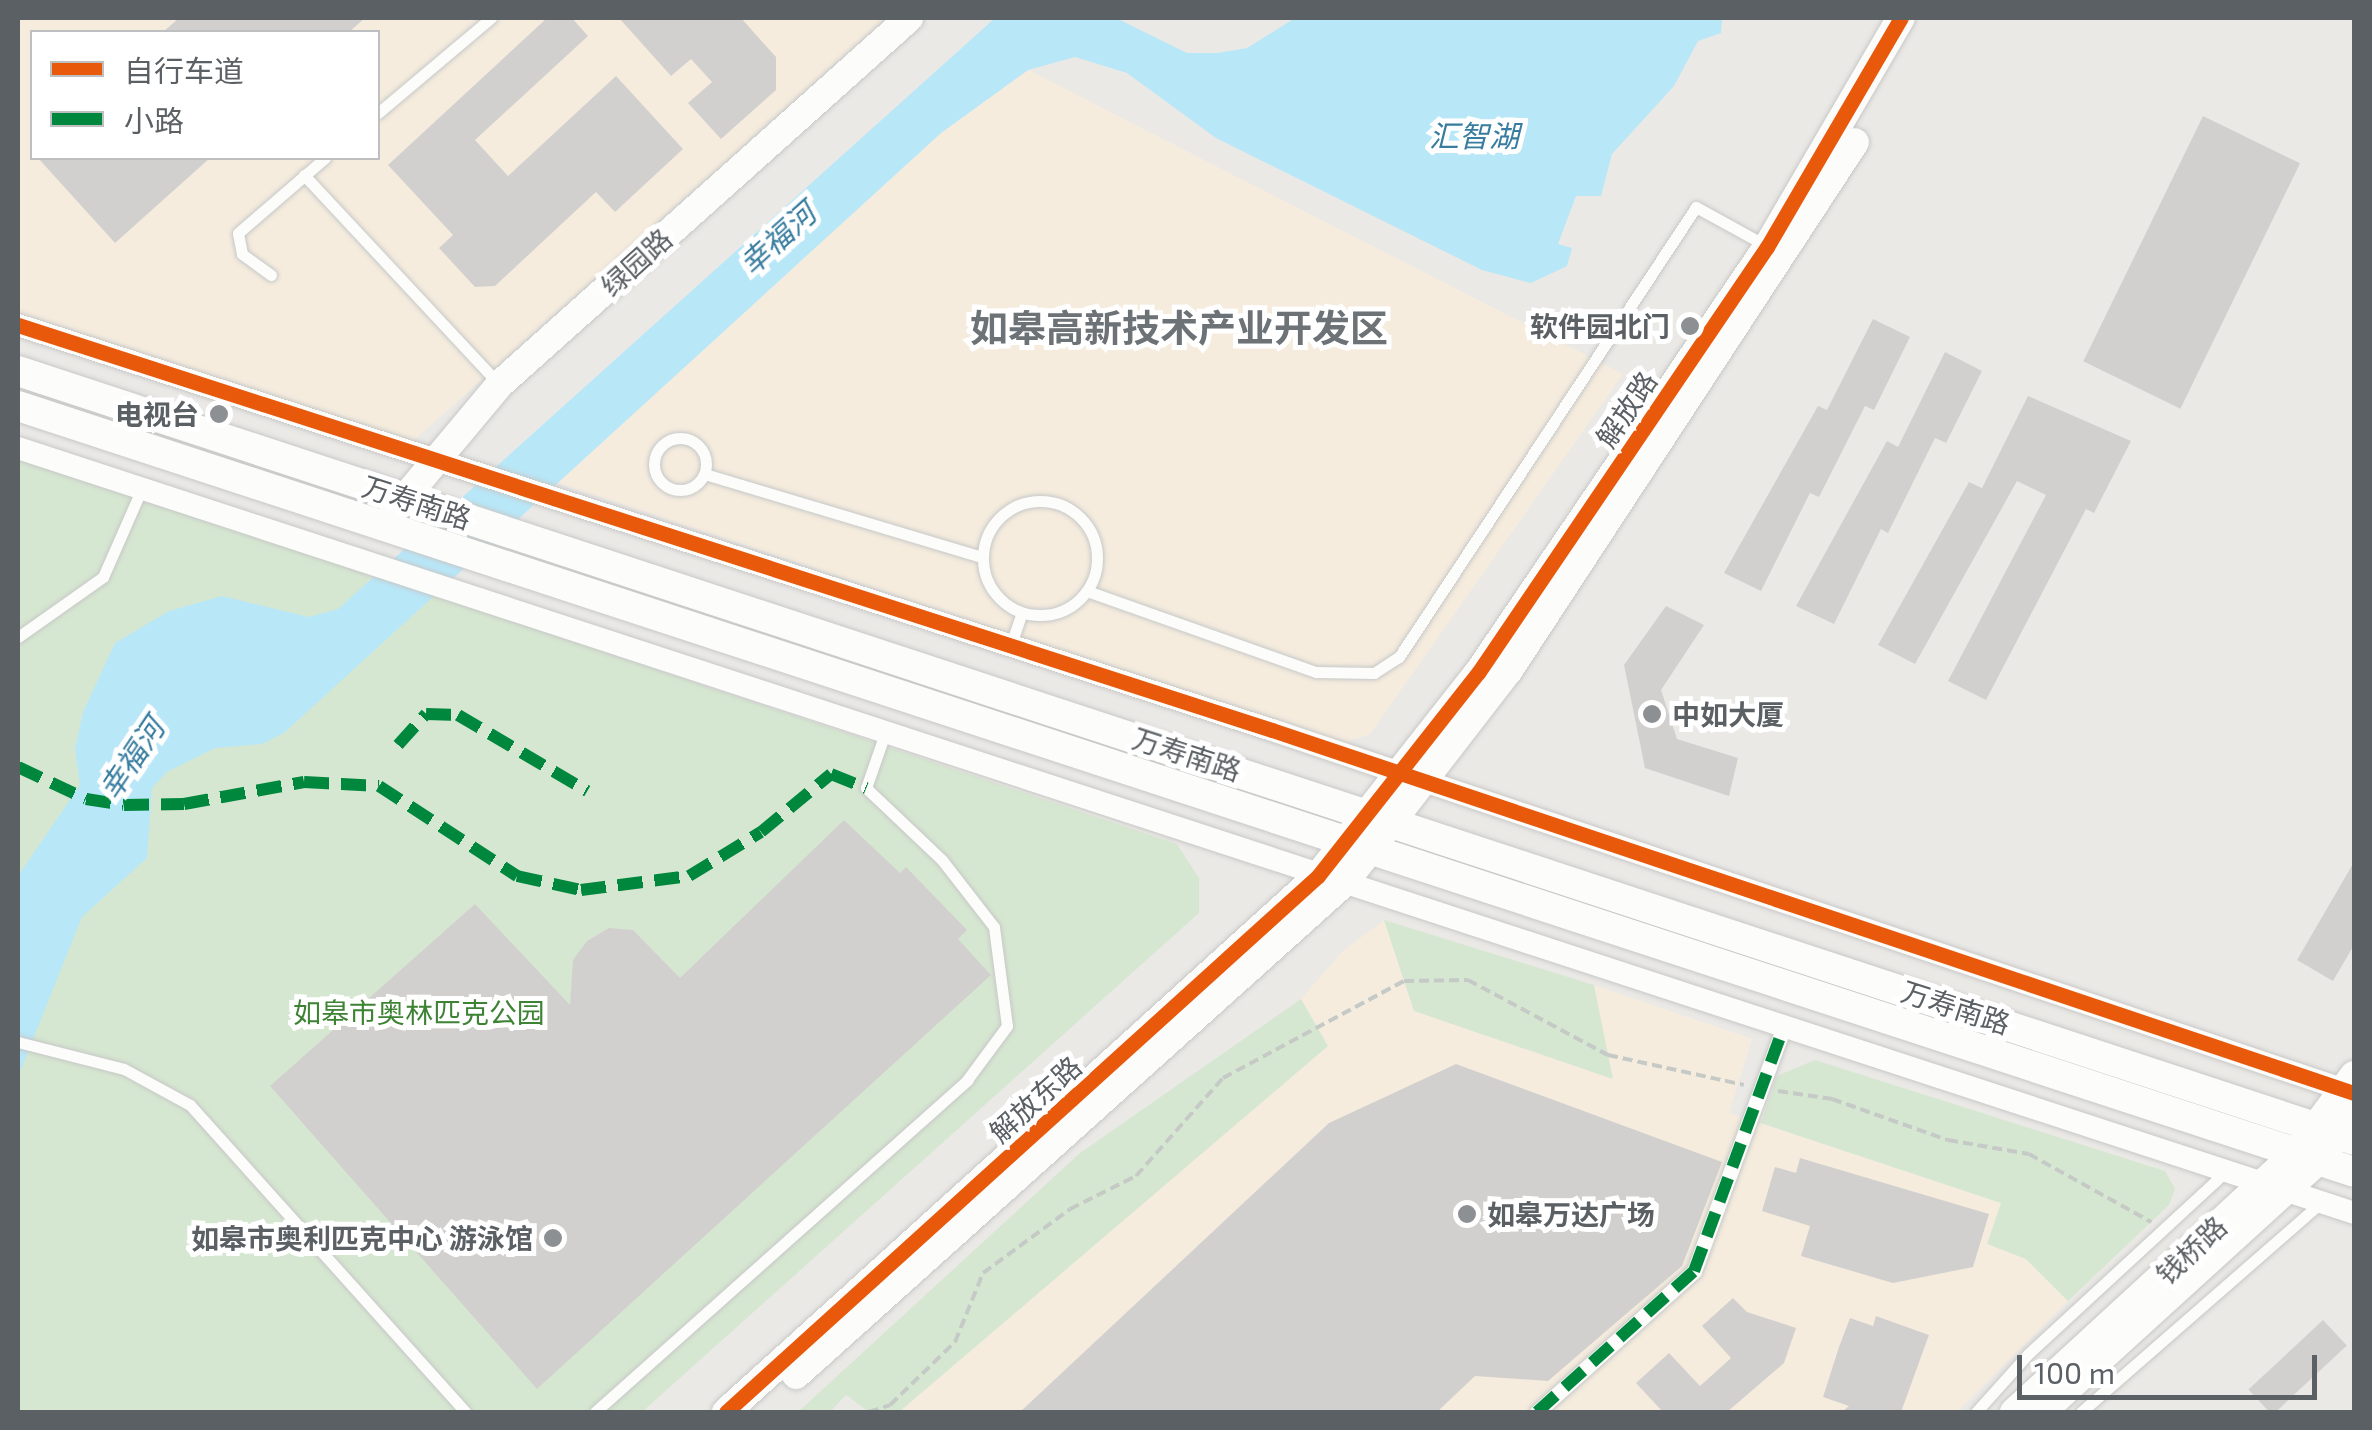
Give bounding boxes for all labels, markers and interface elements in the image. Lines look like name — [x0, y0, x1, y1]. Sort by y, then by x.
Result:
legend — [30, 30, 380, 160]
text: 自行车道 — [124, 52, 244, 88]
text: 小路 — [124, 102, 184, 138]
water label: 汇智湖 — [1429, 117, 1519, 153]
water label: 幸福河 — [732, 195, 822, 281]
street label: 绿园路 — [594, 221, 678, 303]
district label: 如皋高新技术产业开发区 — [970, 305, 1388, 351]
place label: 软件园北门 — [1530, 309, 1670, 343]
marker: 软件园北门 — [1679, 315, 1701, 337]
street label: 解放路 — [1589, 365, 1663, 453]
place label: 电视台 — [115, 397, 199, 431]
marker: 电视台 — [208, 403, 230, 425]
street label: 万寿南路 — [359, 469, 475, 535]
place label: 中如大厦 — [1672, 697, 1784, 731]
marker: 中如大厦 — [1641, 703, 1663, 725]
water label: 幸福河 — [91, 711, 171, 805]
street label: 万寿南路 — [1129, 721, 1245, 787]
street label: 万寿南路 — [1898, 974, 2014, 1040]
park label: 如皋市奥林匹克公园 — [293, 995, 545, 1029]
street label: 解放东路 — [982, 1049, 1088, 1149]
place label: 如皋万达广场 — [1487, 1197, 1655, 1231]
marker: 如皋万达广场 — [1456, 1203, 1478, 1225]
street label: 钱桥路 — [2149, 1209, 2233, 1291]
place label: 如皋市奥利匹克中心 游泳馆 — [191, 1221, 533, 1255]
marker: 如皋市奥利匹克中心 游泳馆 — [542, 1227, 564, 1249]
scale bar — [2022, 1335, 2322, 1397]
text: 100 m — [2034, 1354, 2115, 1390]

